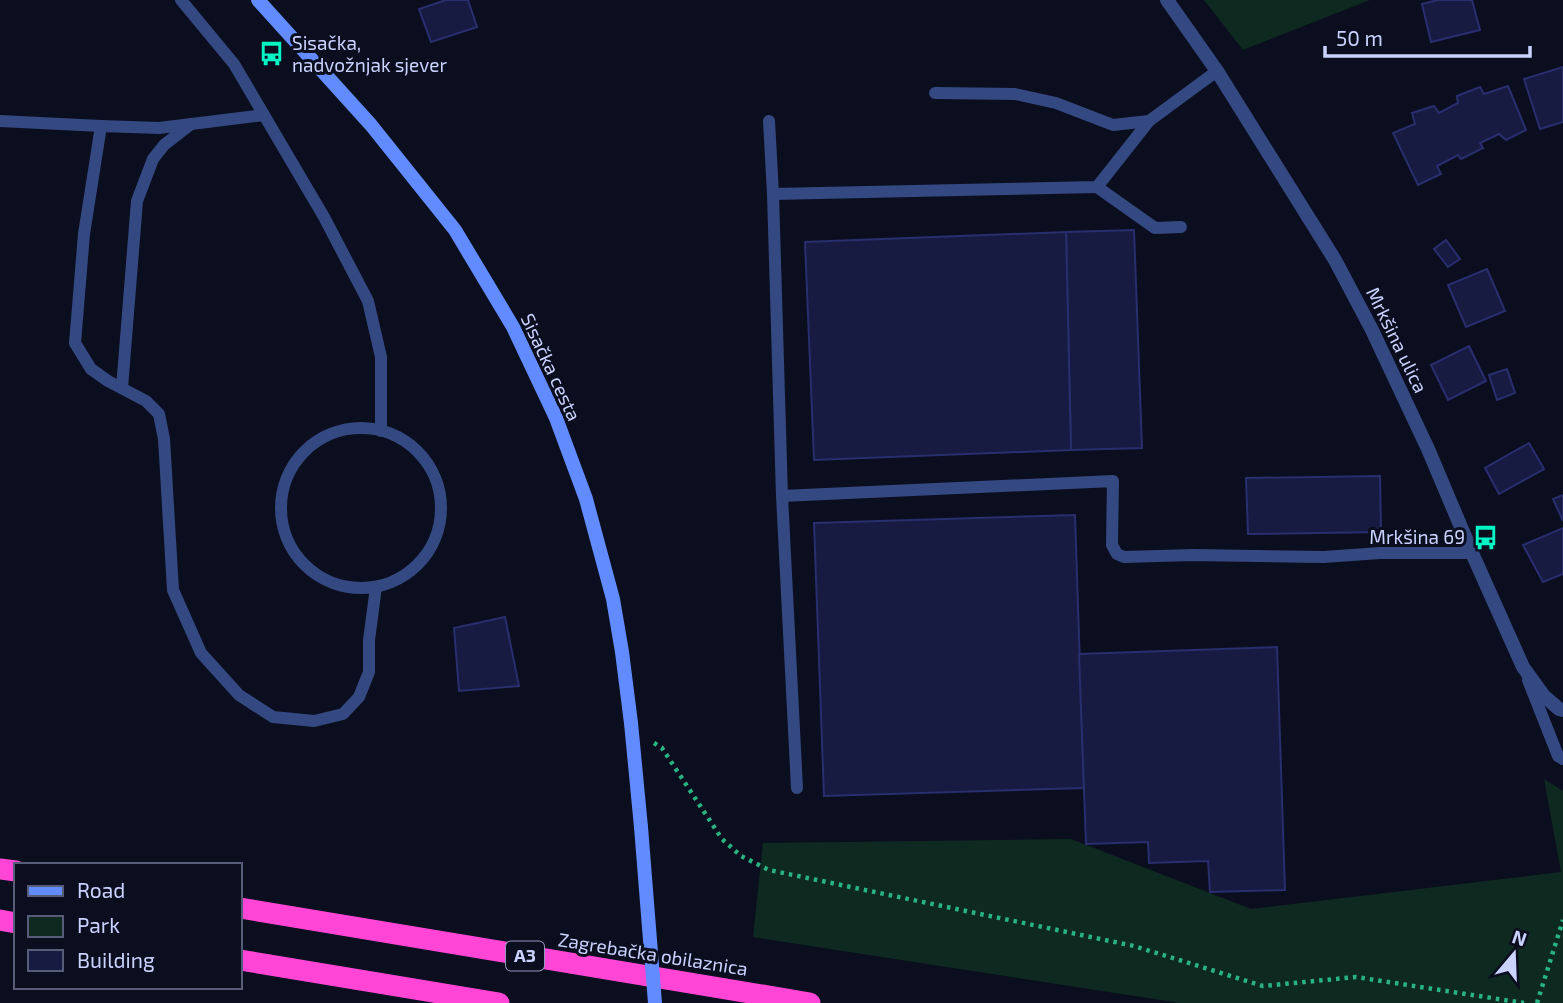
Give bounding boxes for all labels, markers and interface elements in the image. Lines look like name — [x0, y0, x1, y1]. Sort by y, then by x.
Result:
scale bar — [1325, 14, 1530, 58]
text: 50 m — [1336, 25, 1383, 50]
place label: Sisačka, nadvožnjak sjever — [292, 31, 447, 76]
bus stop icon: Sisačka, nadvožnjak sjever — [258, 40, 286, 68]
street label: Mrkšina ulica — [1362, 283, 1433, 396]
street label: Sisačka cesta — [517, 309, 586, 424]
bus stop icon: Mrkšina 69 — [1471, 523, 1499, 551]
place label: Mrkšina 69 — [1369, 525, 1465, 548]
legend — [14, 863, 242, 989]
text: Road — [77, 877, 125, 902]
text: Park — [77, 912, 120, 937]
north arrow — [1479, 919, 1549, 989]
text: N — [1509, 924, 1530, 951]
street label: Zagrebačka obilaznica — [557, 927, 750, 980]
road number: A3 — [506, 942, 544, 971]
text: Building — [77, 947, 155, 972]

